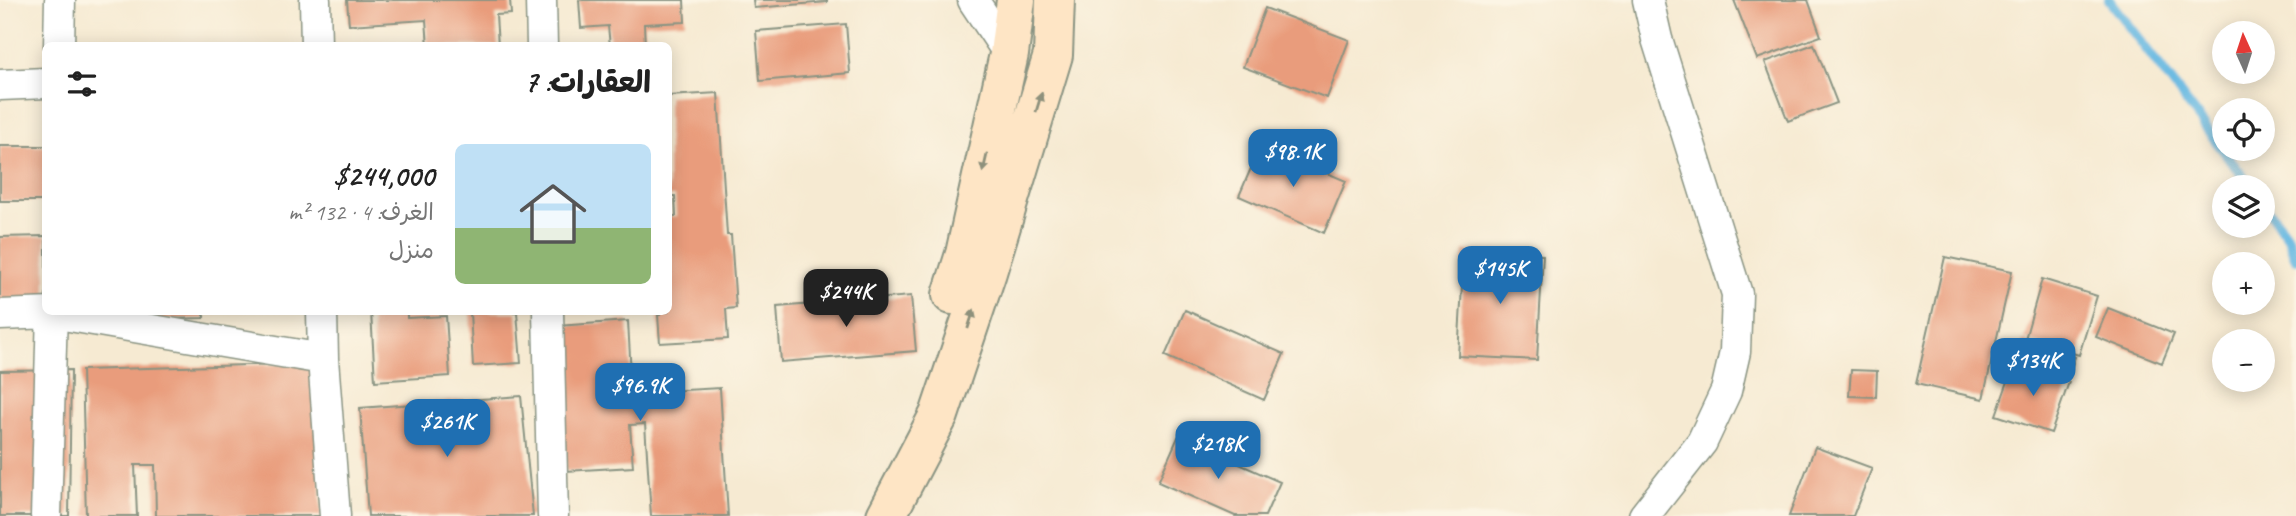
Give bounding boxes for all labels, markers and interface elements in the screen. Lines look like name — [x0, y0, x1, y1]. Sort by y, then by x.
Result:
north arrow — [2212, 21, 2275, 84]
map controls — [2212, 21, 2275, 392]
text: العقارات: 7 — [524, 63, 651, 101]
icon: filters — [63, 65, 101, 103]
one-way arrow — [1034, 91, 1044, 112]
button: locate — [2212, 98, 2275, 161]
pin: $98.1K — [1236, 130, 1350, 189]
text: $98.1K — [1264, 137, 1322, 166]
one-way arrow — [979, 152, 990, 174]
text: $244,000 — [334, 157, 434, 195]
icon: home — [511, 172, 595, 256]
button: layers — [2212, 175, 2275, 238]
text: الغرف: 4 · 132 m² — [288, 198, 434, 227]
text: منزل — [389, 236, 434, 265]
pin: $145K — [1451, 246, 1549, 306]
button: + — [2212, 252, 2275, 315]
text: $145K — [1474, 254, 1526, 283]
pin: $244K — [797, 270, 895, 329]
text: $244K — [819, 277, 873, 306]
one-way arrow — [966, 308, 977, 329]
button: − — [2212, 329, 2275, 392]
pin: $134K — [1984, 338, 2082, 398]
text: $134K — [2006, 346, 2060, 375]
pin: $96.9K — [583, 364, 697, 423]
text: $96.9K — [611, 371, 669, 400]
pin: $261K — [398, 400, 496, 459]
text: $261K — [420, 407, 474, 436]
pin: $218K — [1169, 421, 1267, 481]
text: $218K — [1191, 429, 1245, 458]

